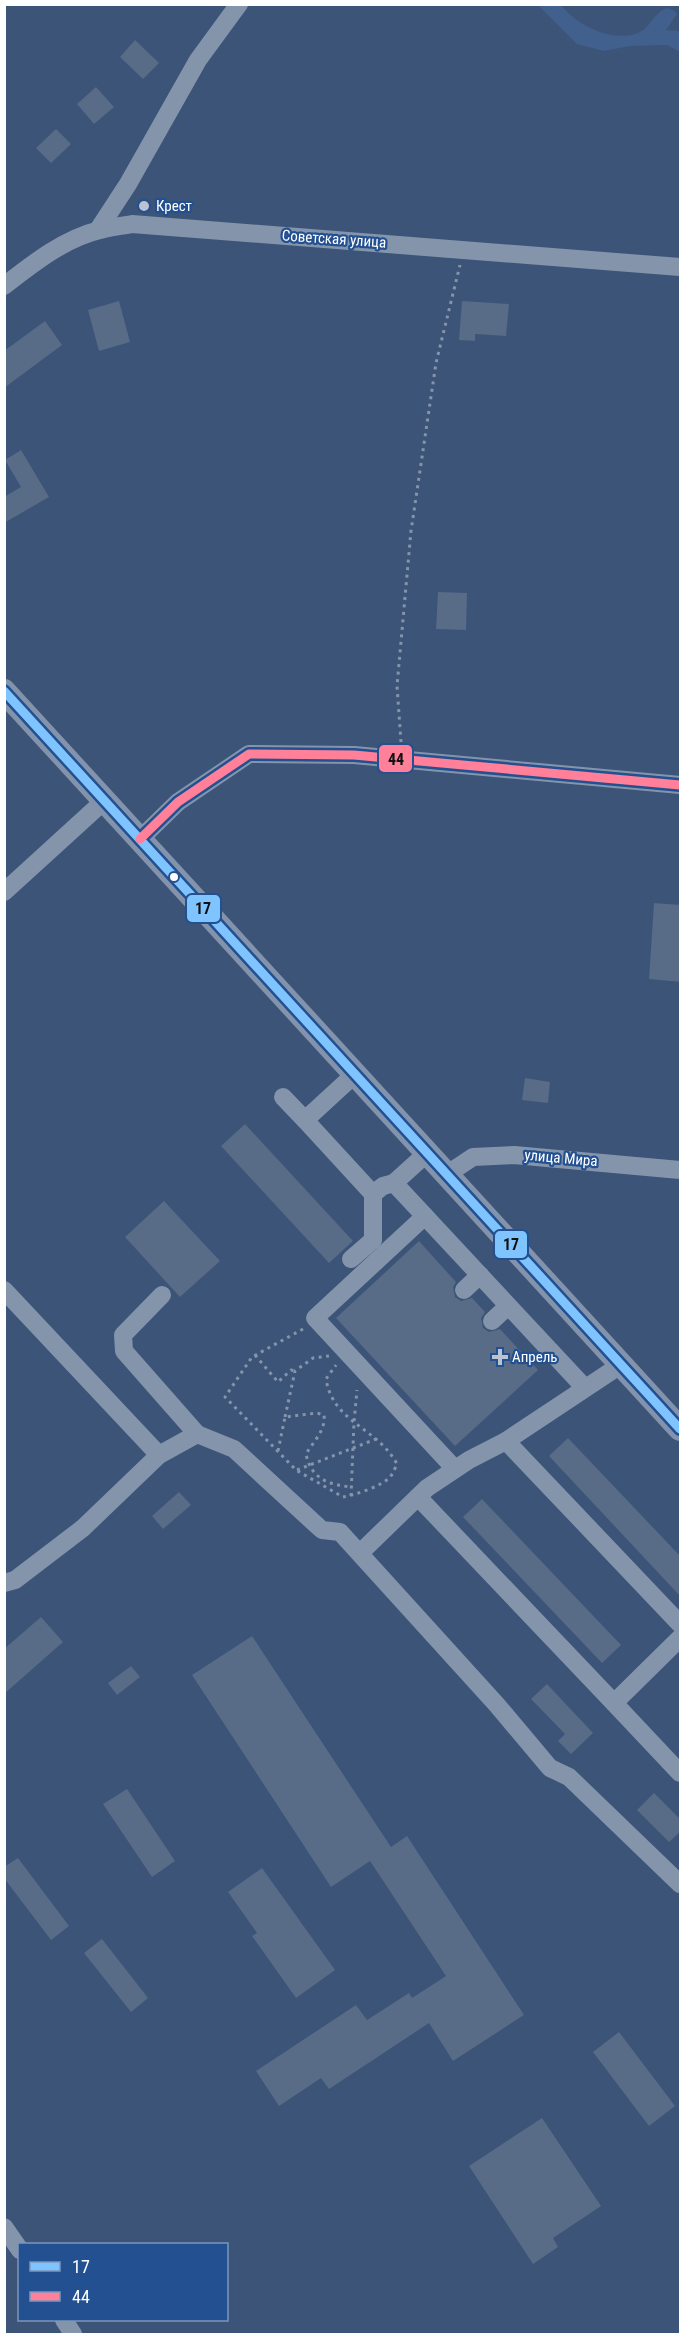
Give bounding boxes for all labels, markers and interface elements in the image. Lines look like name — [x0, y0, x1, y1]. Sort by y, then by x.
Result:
place label: Крест — [156, 197, 192, 215]
marker: Крест — [137, 199, 151, 213]
street label: Советская улица — [281, 226, 387, 252]
line badge: 44 — [378, 744, 413, 773]
text: 44 — [388, 750, 404, 769]
unlabelled marker — [168, 871, 180, 883]
line badge: 17 — [186, 894, 221, 923]
text: 17 — [195, 899, 211, 918]
street label: улица Мира — [524, 1146, 598, 1170]
line badge: 17 — [494, 1230, 528, 1259]
text: 17 — [503, 1235, 519, 1254]
place label: Апрель — [512, 1348, 558, 1366]
marker: Апрель — [493, 1350, 507, 1364]
legend — [18, 2243, 228, 2321]
text: 17 — [72, 2256, 90, 2277]
text: 44 — [72, 2286, 90, 2307]

